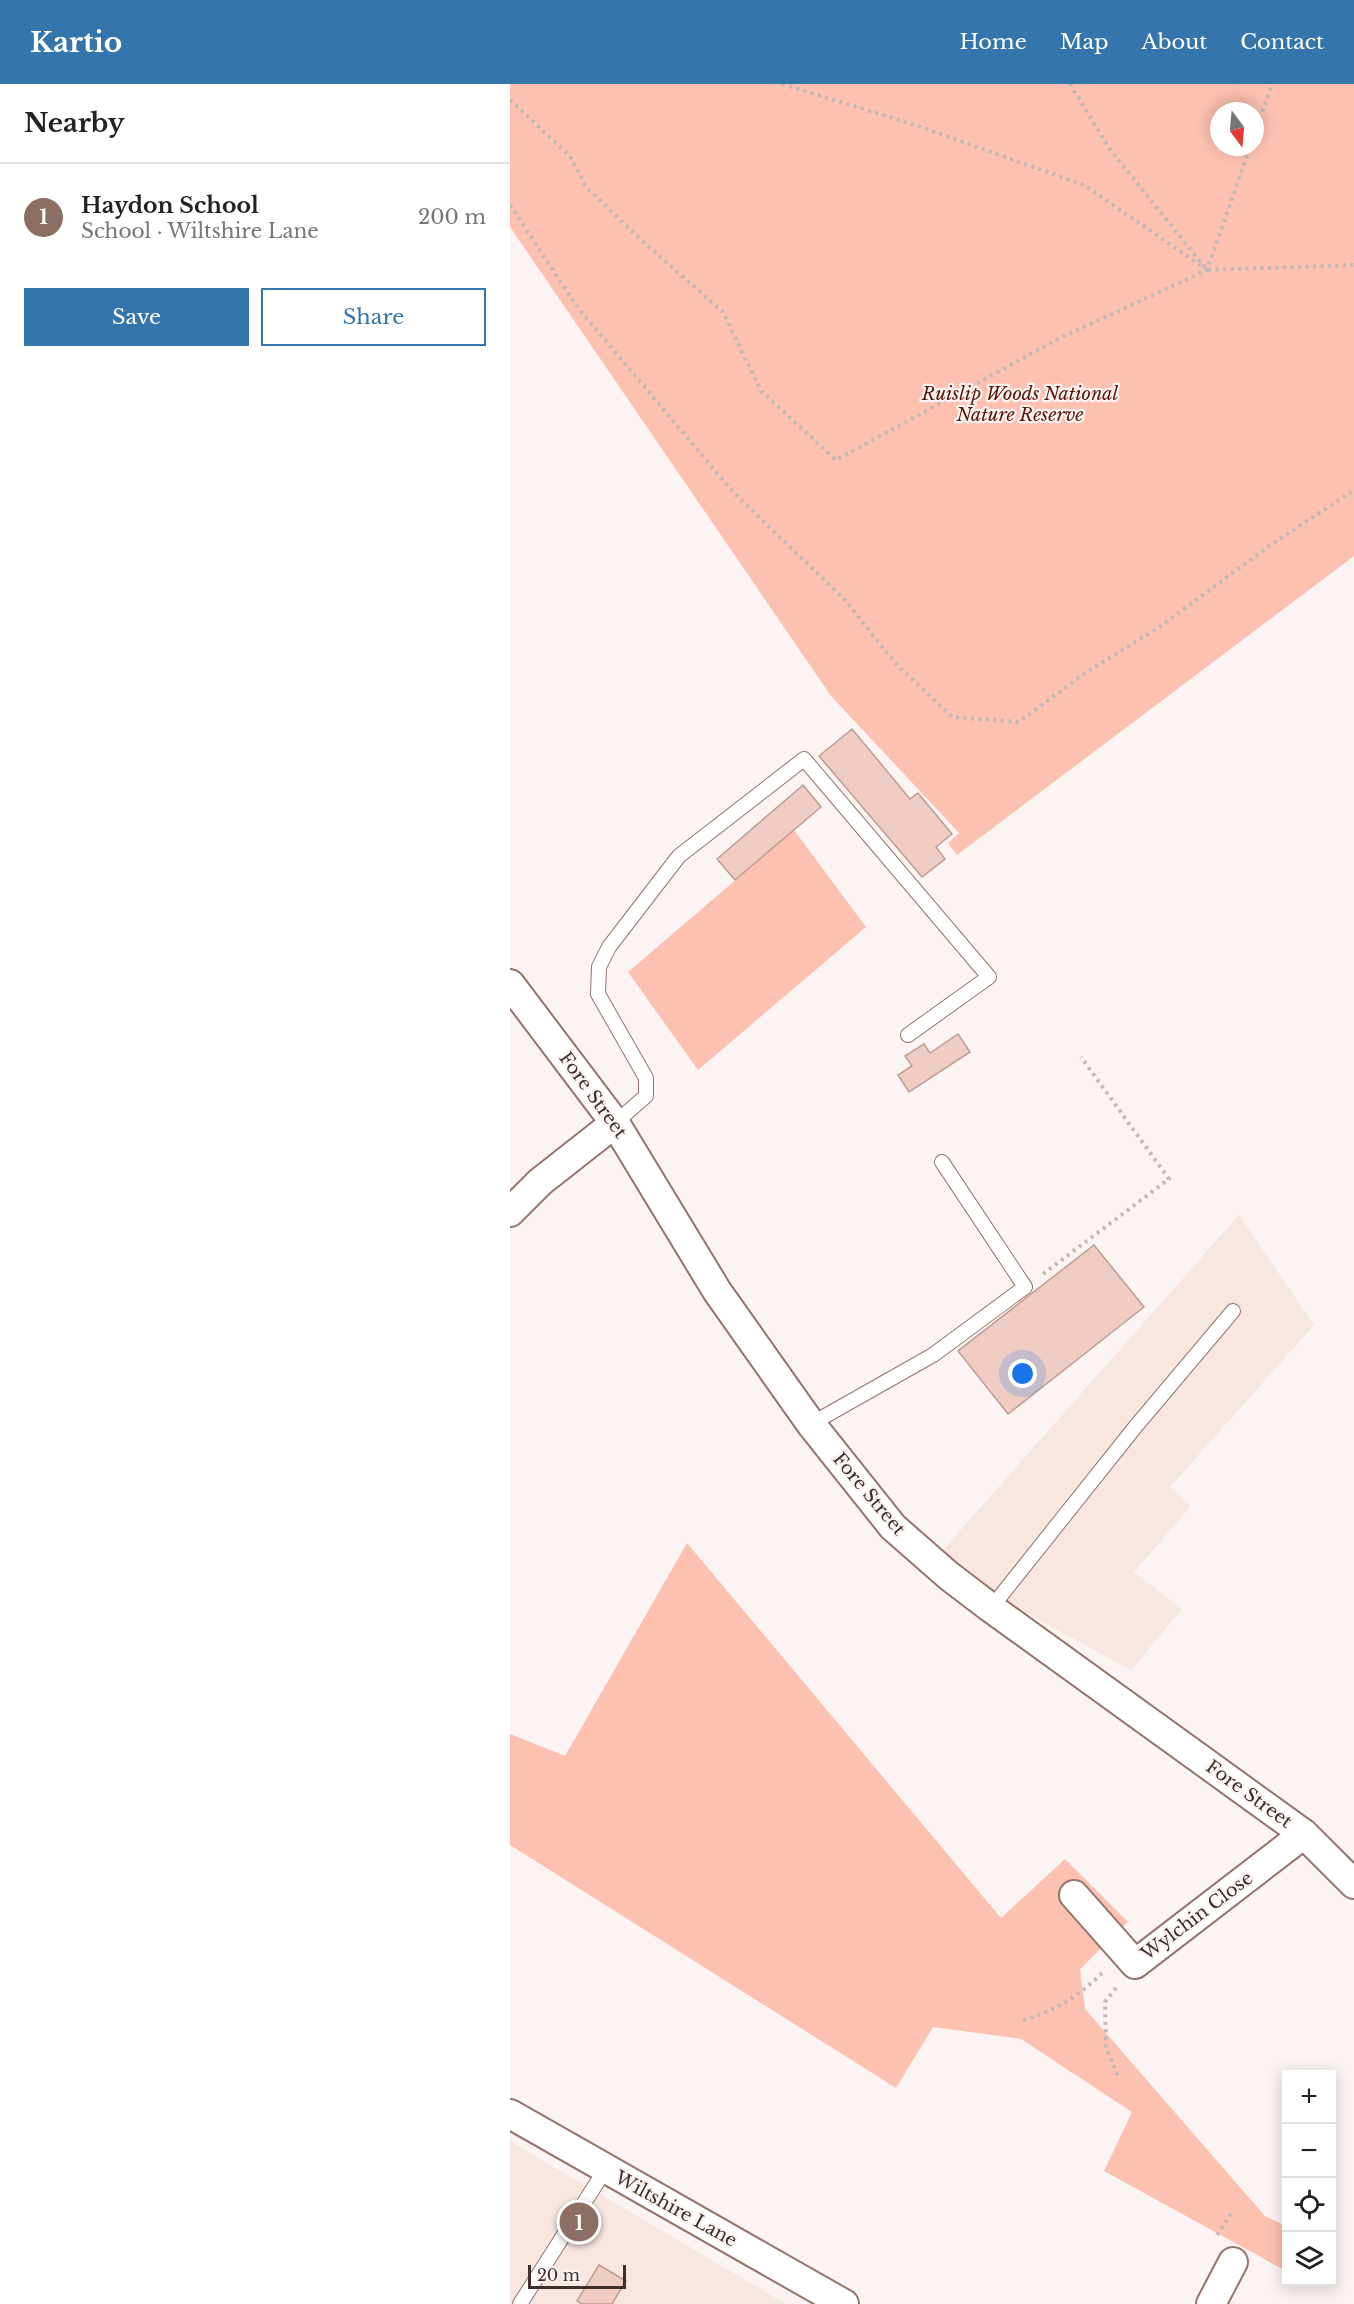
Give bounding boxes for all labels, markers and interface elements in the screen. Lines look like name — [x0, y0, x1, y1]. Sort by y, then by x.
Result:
text: Kartio — [30, 25, 122, 60]
text: Home — [960, 29, 1027, 55]
text: Map — [1060, 29, 1108, 55]
text: About — [1141, 29, 1207, 55]
text: Contact — [1240, 29, 1324, 55]
north arrow — [1210, 102, 1264, 156]
text: Nearby — [24, 107, 125, 139]
text: Haydon School — [81, 192, 259, 219]
text: 1 — [39, 205, 48, 229]
text: 200 m — [418, 205, 486, 229]
text: School · Wiltshire Lane — [81, 219, 319, 243]
button: Save — [24, 288, 249, 346]
button: Share — [261, 288, 486, 346]
park label: Ruislip Woods National Nature Reserve — [921, 383, 1118, 426]
street label: Fore Street — [554, 1048, 632, 1143]
your location — [1008, 1359, 1037, 1388]
street label: Fore Street — [828, 1448, 910, 1540]
street label: Fore Street — [1202, 1755, 1297, 1833]
street label: Wylchin Close — [1136, 1867, 1257, 1966]
map controls — [1282, 2070, 1336, 2286]
button: + — [1282, 2070, 1336, 2124]
button: − — [1282, 2124, 1336, 2178]
street label: Wiltshire Lane — [610, 2166, 741, 2252]
button: locate — [1282, 2178, 1336, 2232]
pin: 1 — [560, 2200, 598, 2244]
button: layers — [1282, 2232, 1336, 2286]
scale bar — [528, 2262, 626, 2290]
text: 20 m — [537, 2265, 580, 2285]

